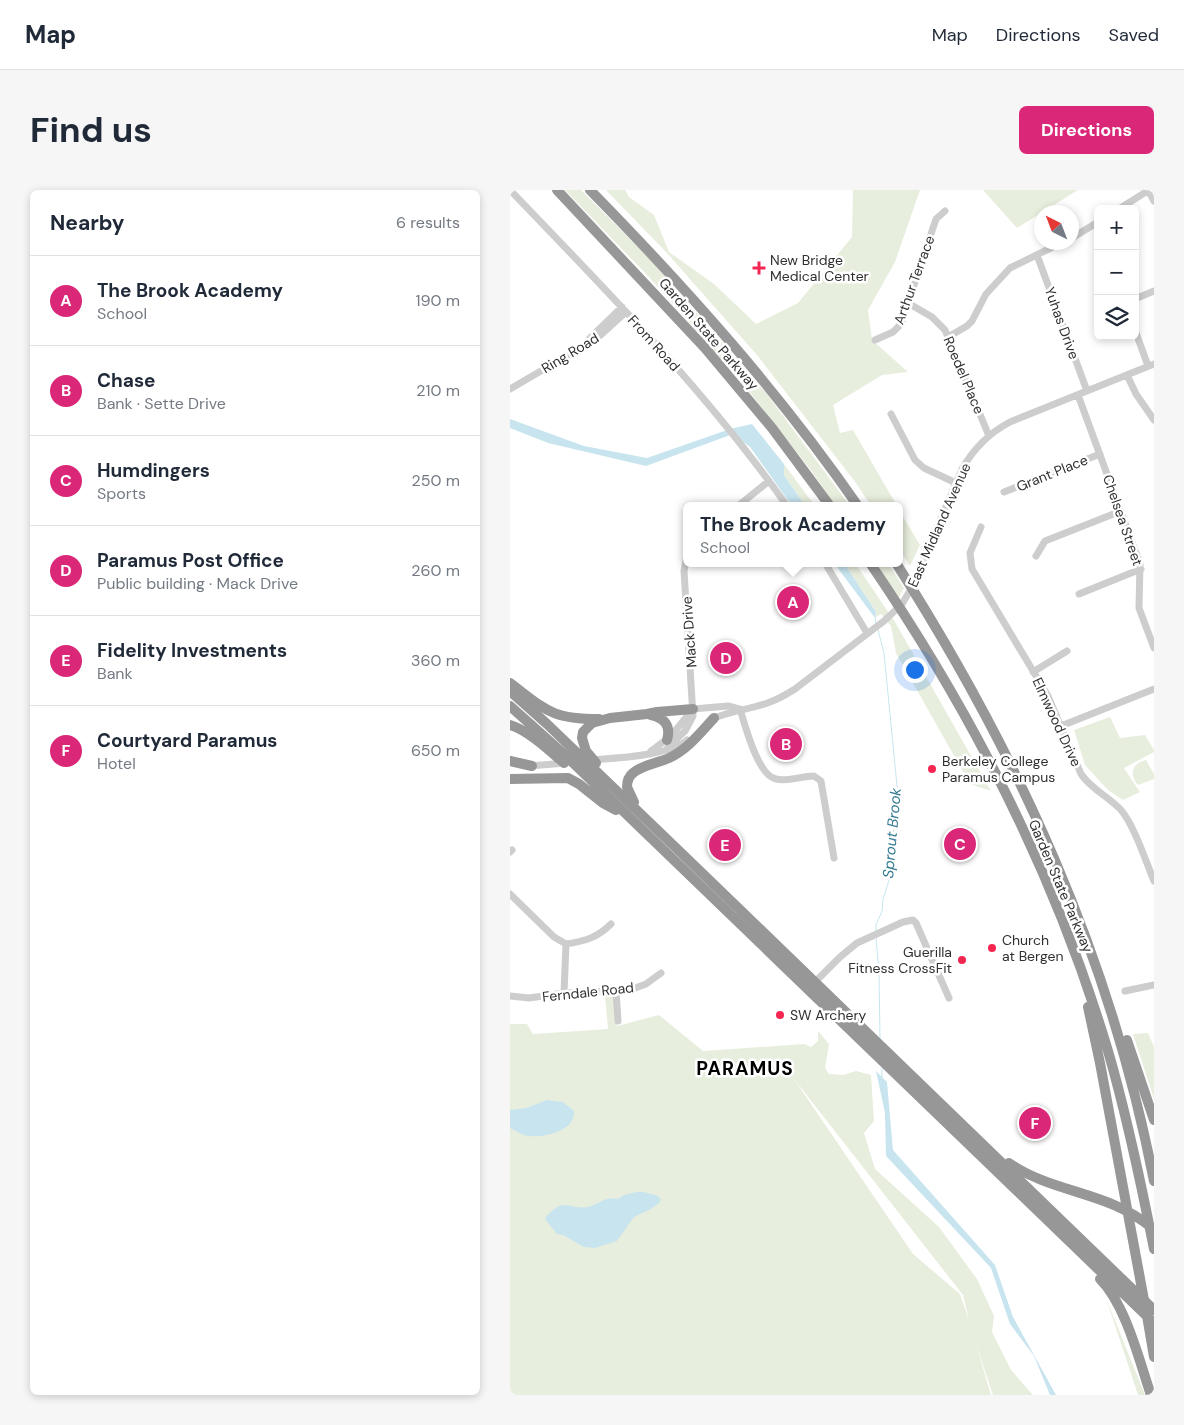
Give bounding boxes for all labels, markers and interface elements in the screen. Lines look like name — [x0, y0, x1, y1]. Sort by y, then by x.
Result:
text: Map — [25, 19, 76, 50]
text: Map — [932, 23, 968, 47]
text: Directions — [996, 23, 1081, 47]
text: Saved — [1109, 23, 1159, 47]
button: Directions — [1019, 106, 1154, 154]
text: Find us — [30, 107, 152, 153]
north arrow — [1034, 205, 1079, 250]
map controls — [1094, 205, 1139, 340]
button: + — [1094, 205, 1139, 250]
text: Nearby — [50, 209, 124, 237]
text: 6 results — [396, 212, 460, 233]
street label: Arthur Terrace — [890, 233, 938, 327]
button: − — [1094, 250, 1139, 295]
place label: New Bridge Medical Center — [770, 251, 869, 285]
marker: New Bridge Medical Center — [752, 261, 766, 275]
street label: Garden State Parkway — [655, 274, 763, 394]
text: The Brook Academy — [97, 278, 283, 303]
street label: Yuhas Drive — [1041, 285, 1083, 362]
text: A — [60, 290, 72, 311]
text: 190 m — [416, 290, 460, 311]
button: layers — [1094, 295, 1139, 340]
text: School — [97, 303, 147, 324]
street label: From Road — [624, 311, 684, 375]
street label: Ring Road — [538, 329, 602, 377]
street label: Roedel Place — [940, 333, 988, 417]
text: Chase — [97, 368, 155, 393]
text: B — [61, 380, 71, 401]
text: 210 m — [416, 380, 460, 401]
text: Bank · Sette Drive — [97, 393, 226, 414]
street label: Grant Place — [1014, 451, 1090, 495]
text: Humdingers — [97, 458, 210, 483]
street label: East Midland Avenue — [903, 460, 975, 590]
text: C — [60, 470, 72, 491]
text: 250 m — [412, 470, 460, 491]
street label: Chelsea Street — [1099, 472, 1147, 568]
text: Sports — [97, 483, 146, 504]
popup — [683, 502, 903, 567]
text: The Brook Academy — [700, 512, 886, 537]
text: School — [700, 537, 750, 558]
text: Paramus Post Office — [97, 548, 284, 573]
text: D — [60, 560, 72, 581]
text: 260 m — [411, 560, 460, 581]
text: Public building · Mack Drive — [97, 573, 298, 594]
pin: A — [777, 583, 809, 621]
street label: Mack Drive — [678, 596, 700, 668]
text: Fidelity Investments — [97, 638, 287, 663]
pin: D — [710, 639, 742, 677]
text: E — [61, 650, 71, 671]
text: 360 m — [411, 650, 460, 671]
your location — [902, 657, 928, 683]
text: Bank — [97, 663, 133, 684]
street label: Elmwood Drive — [1029, 675, 1085, 769]
pin: B — [770, 725, 802, 763]
text: Courtyard Paramus — [97, 728, 277, 753]
text: F — [62, 740, 70, 761]
text: 650 m — [411, 740, 460, 761]
place label: Berkeley College Paramus Campus — [942, 752, 1055, 786]
text: Hotel — [97, 753, 136, 774]
marker: Berkeley College Paramus Campus — [926, 763, 938, 775]
water label: Sprout Brook — [878, 787, 906, 879]
street label: Garden State Parkway — [1025, 817, 1097, 955]
pin: C — [944, 825, 976, 863]
pin: E — [709, 826, 741, 864]
place label: Church at Bergen — [1002, 931, 1064, 965]
marker: Church at Bergen — [986, 942, 998, 954]
place label: Guerilla Fitness CrossFit — [848, 943, 952, 977]
marker: Guerilla Fitness CrossFit — [956, 954, 968, 966]
street label: Ferndale Road — [541, 978, 635, 1006]
place label: SW Archery — [790, 1006, 867, 1024]
marker: SW Archery — [774, 1009, 786, 1021]
district label: PARAMUS — [696, 1056, 794, 1081]
pin: F — [1019, 1104, 1051, 1142]

